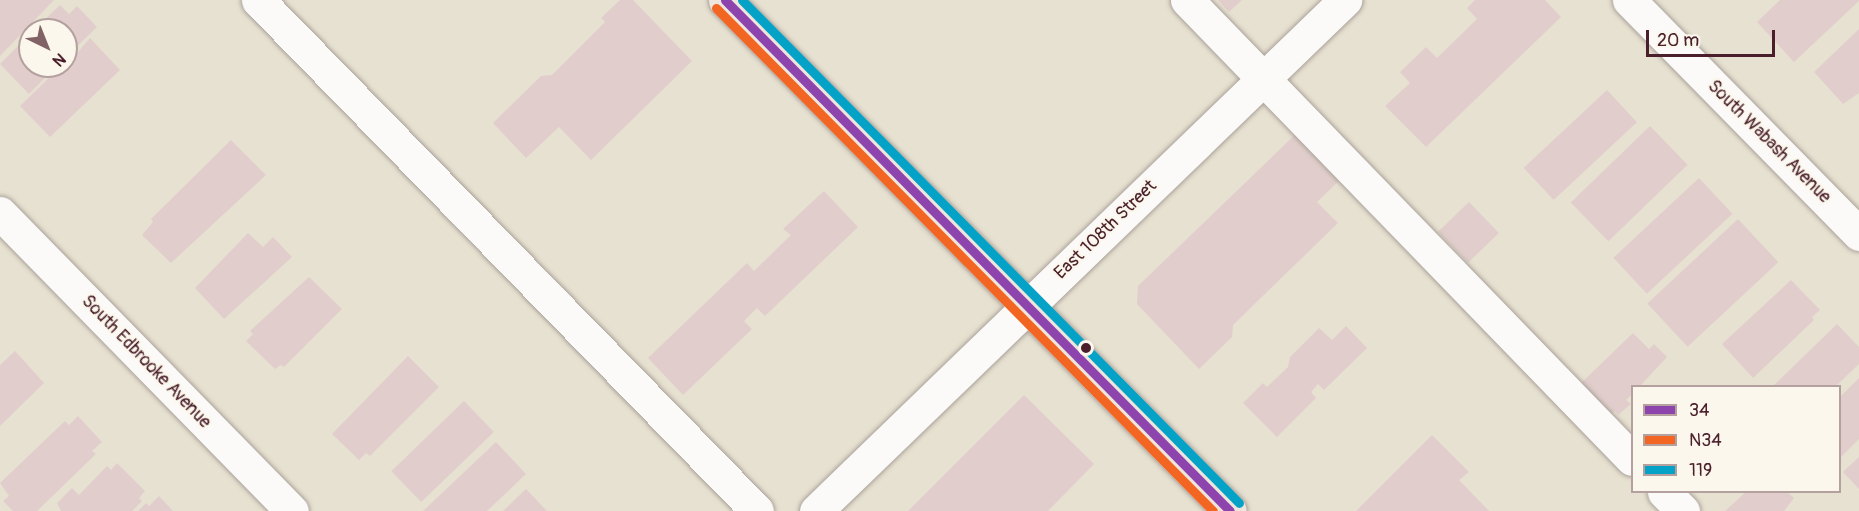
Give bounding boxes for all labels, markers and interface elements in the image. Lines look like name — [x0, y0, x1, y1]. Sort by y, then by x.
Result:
north arrow — [18, 18, 78, 78]
scale bar — [1649, 18, 1778, 56]
text: 20 m — [1657, 29, 1699, 52]
text: N — [48, 49, 70, 71]
street label: South Wabash Avenue — [1703, 76, 1835, 208]
street label: East 108th Street — [1050, 176, 1162, 284]
street label: South Edbrooke Avenue — [77, 291, 215, 433]
unlabelled marker — [1080, 342, 1092, 354]
legend — [1631, 385, 1841, 493]
text: 34 — [1689, 399, 1709, 422]
text: N34 — [1689, 429, 1722, 452]
text: 119 — [1689, 459, 1712, 482]

